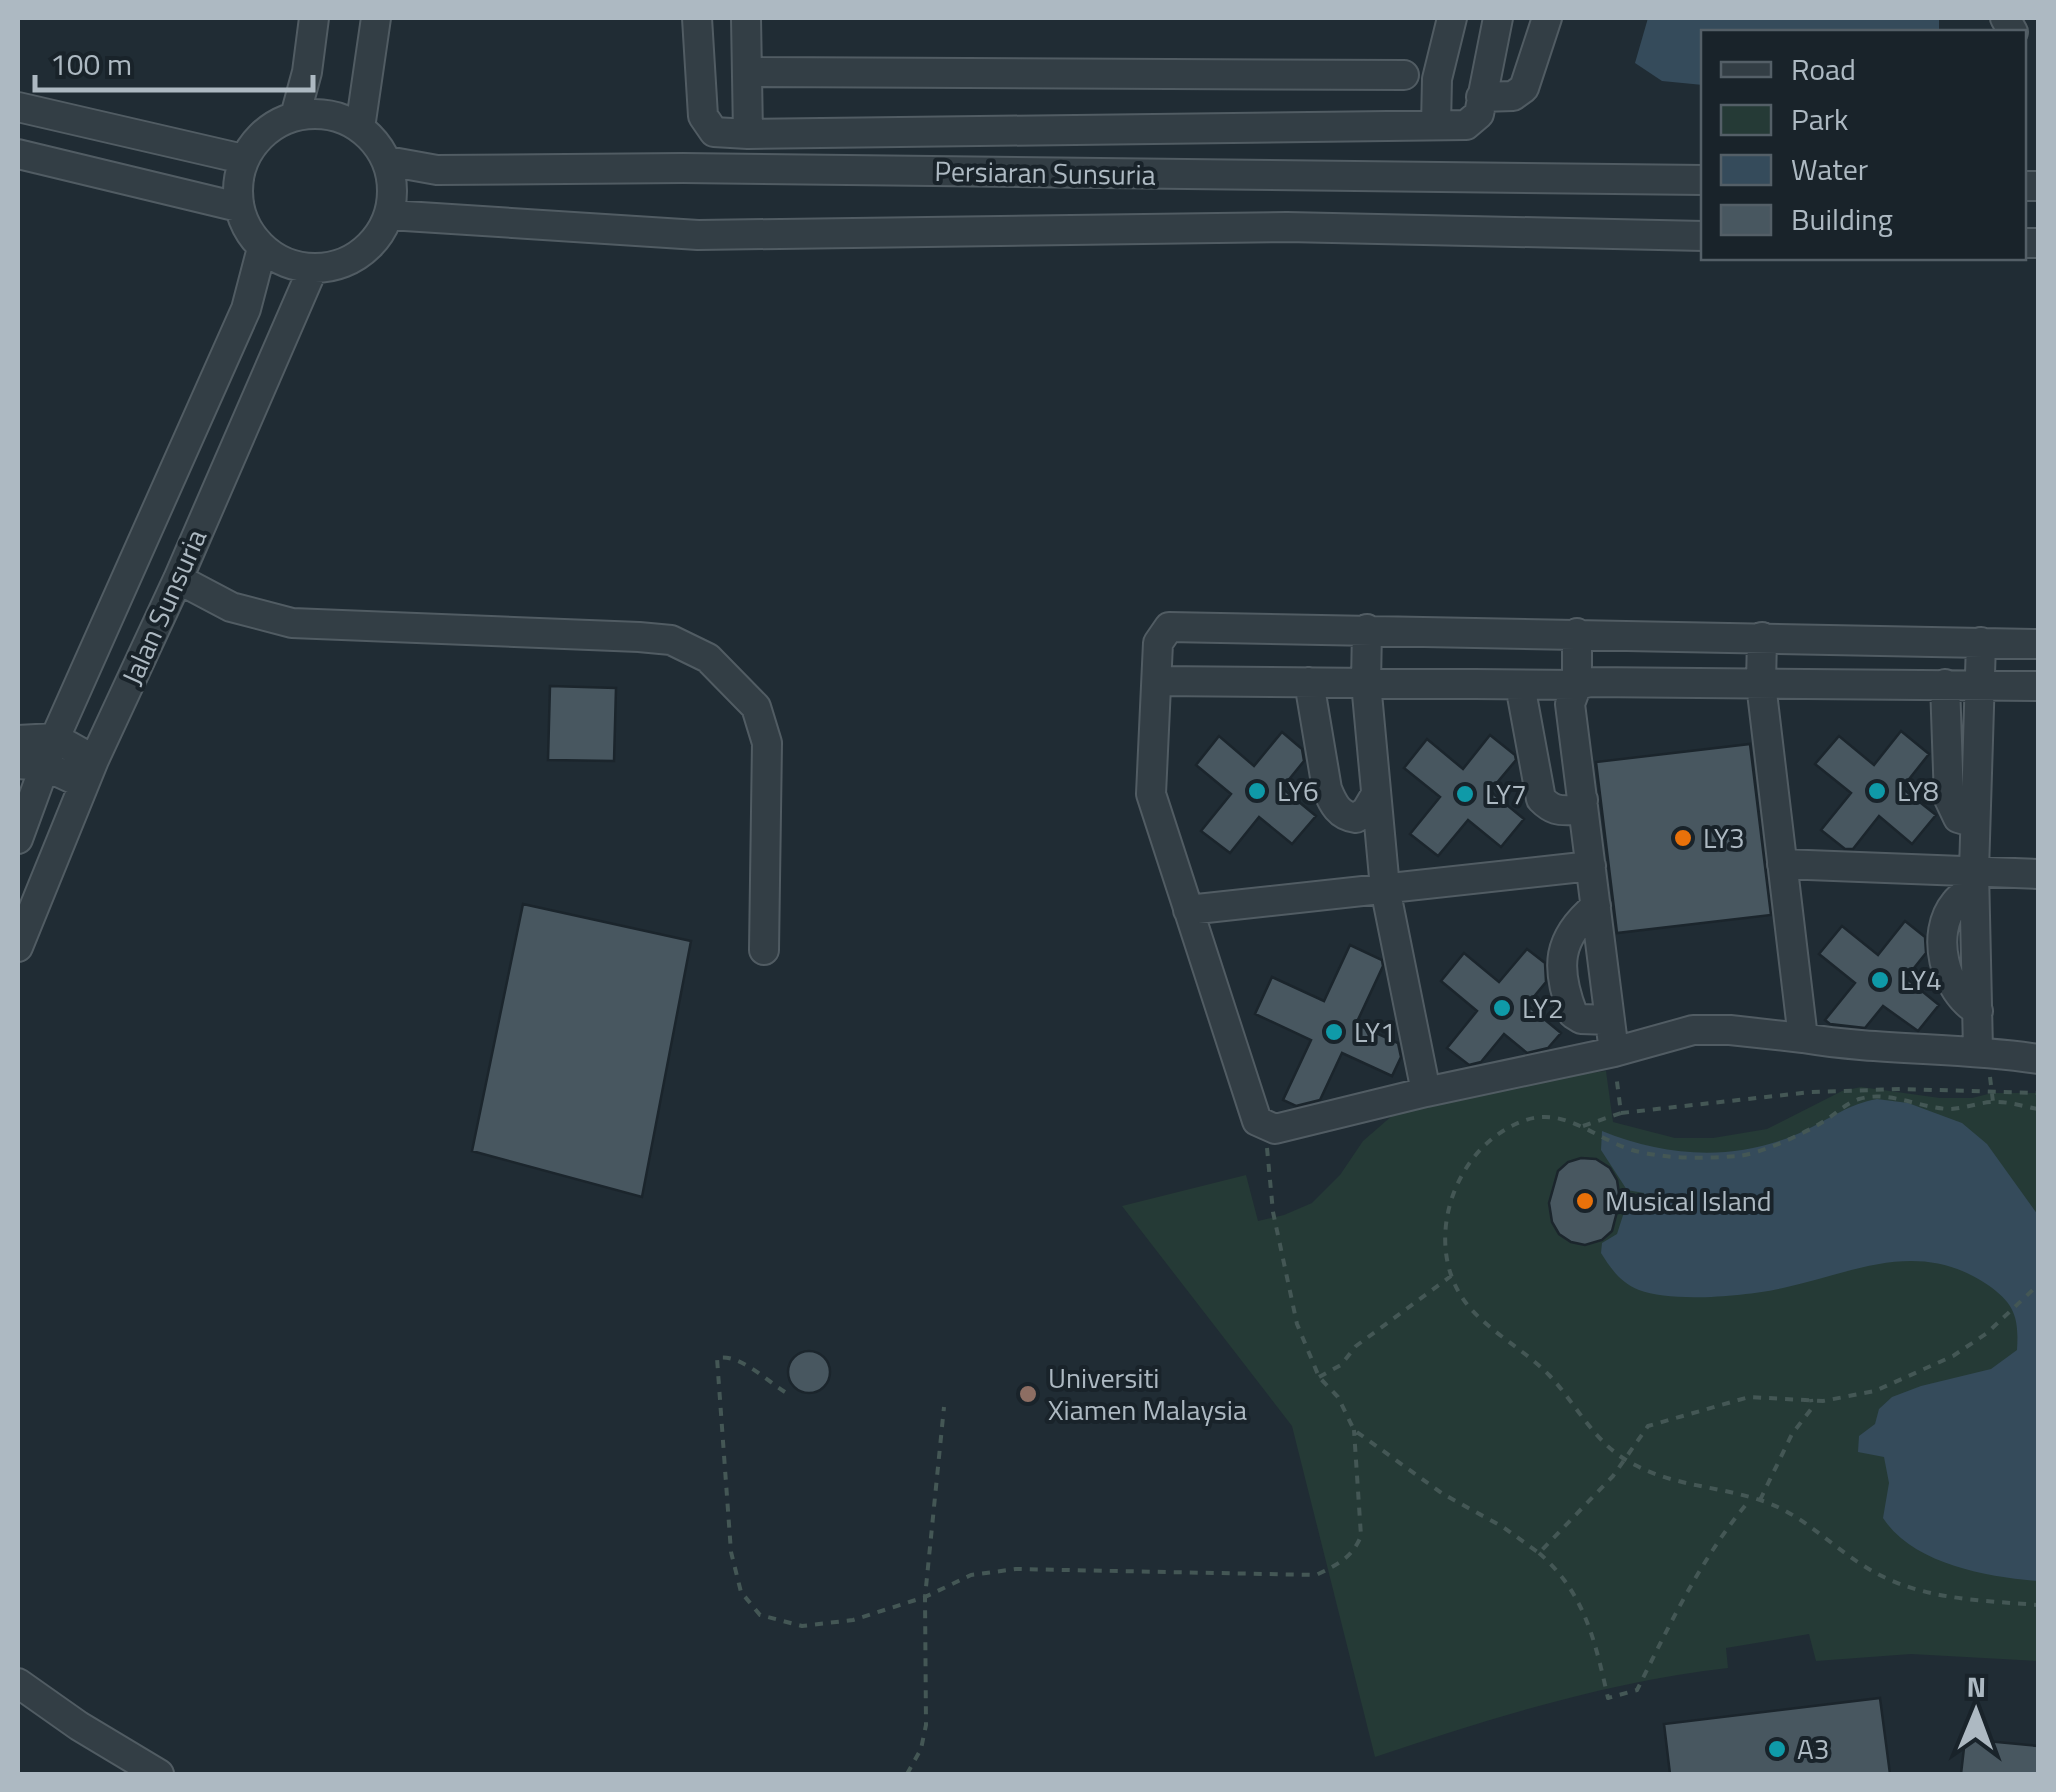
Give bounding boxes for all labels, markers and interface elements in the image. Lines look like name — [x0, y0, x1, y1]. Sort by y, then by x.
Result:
scale bar — [35, 30, 312, 92]
legend — [1701, 30, 2026, 260]
text: 100 m — [50, 41, 132, 87]
text: Road — [1791, 46, 1856, 92]
text: Park — [1791, 96, 1848, 142]
text: Water — [1791, 146, 1868, 192]
street label: Persiaran Sunsuria — [934, 149, 1156, 196]
text: Building — [1791, 196, 1893, 242]
street label: Jalan Sunsuria — [110, 522, 217, 692]
place label: LY6 — [1277, 769, 1319, 812]
place label: LY8 — [1897, 769, 1939, 812]
place label: LY7 — [1485, 772, 1527, 815]
marker: LY6 — [1246, 780, 1268, 802]
marker: LY8 — [1866, 780, 1888, 802]
marker: LY7 — [1454, 783, 1476, 805]
place label: LY3 — [1703, 816, 1745, 859]
marker: LY3 — [1672, 827, 1694, 849]
place label: LY4 — [1900, 958, 1942, 1001]
marker: LY4 — [1869, 969, 1891, 991]
place label: LY2 — [1522, 986, 1564, 1029]
marker: LY2 — [1491, 997, 1513, 1019]
place label: LY1 — [1354, 1010, 1396, 1053]
marker: LY1 — [1323, 1021, 1345, 1043]
place label: Musical Island — [1605, 1179, 1772, 1222]
marker: Musical Island — [1574, 1190, 1596, 1212]
place label: Universiti Xiamen Malaysia — [1048, 1356, 1247, 1431]
marker: Universiti Xiamen Malaysia — [1017, 1383, 1039, 1405]
north arrow — [1926, 1662, 2026, 1762]
text: N — [1966, 1665, 1987, 1708]
place label: A3 — [1797, 1727, 1829, 1770]
marker: A3 — [1766, 1738, 1788, 1760]

